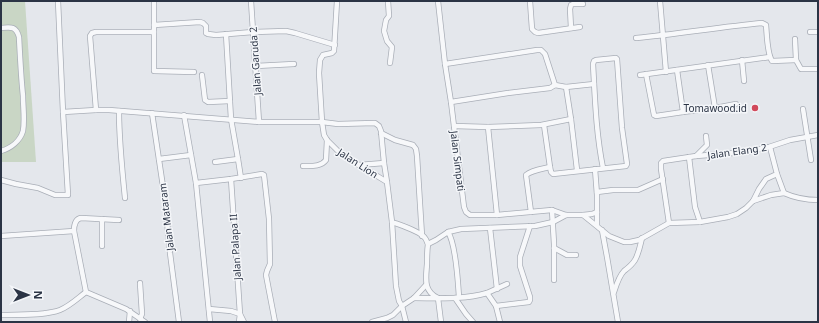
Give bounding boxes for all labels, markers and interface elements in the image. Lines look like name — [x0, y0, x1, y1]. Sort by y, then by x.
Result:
street label: Jalan Garuda 2 — [246, 26, 264, 97]
place label: Tomawood.id — [684, 101, 747, 115]
marker: Tomawood.id — [750, 103, 760, 113]
street label: Jalan Simpati — [447, 129, 469, 192]
street label: Jalan Elang 2 — [705, 140, 768, 162]
street label: Jalan Lion — [334, 144, 381, 181]
street label: Jalan Mataram — [155, 182, 177, 253]
street label: Jalan Palapa II — [226, 213, 244, 282]
north arrow — [8, 275, 48, 315]
text: N — [31, 291, 46, 299]

